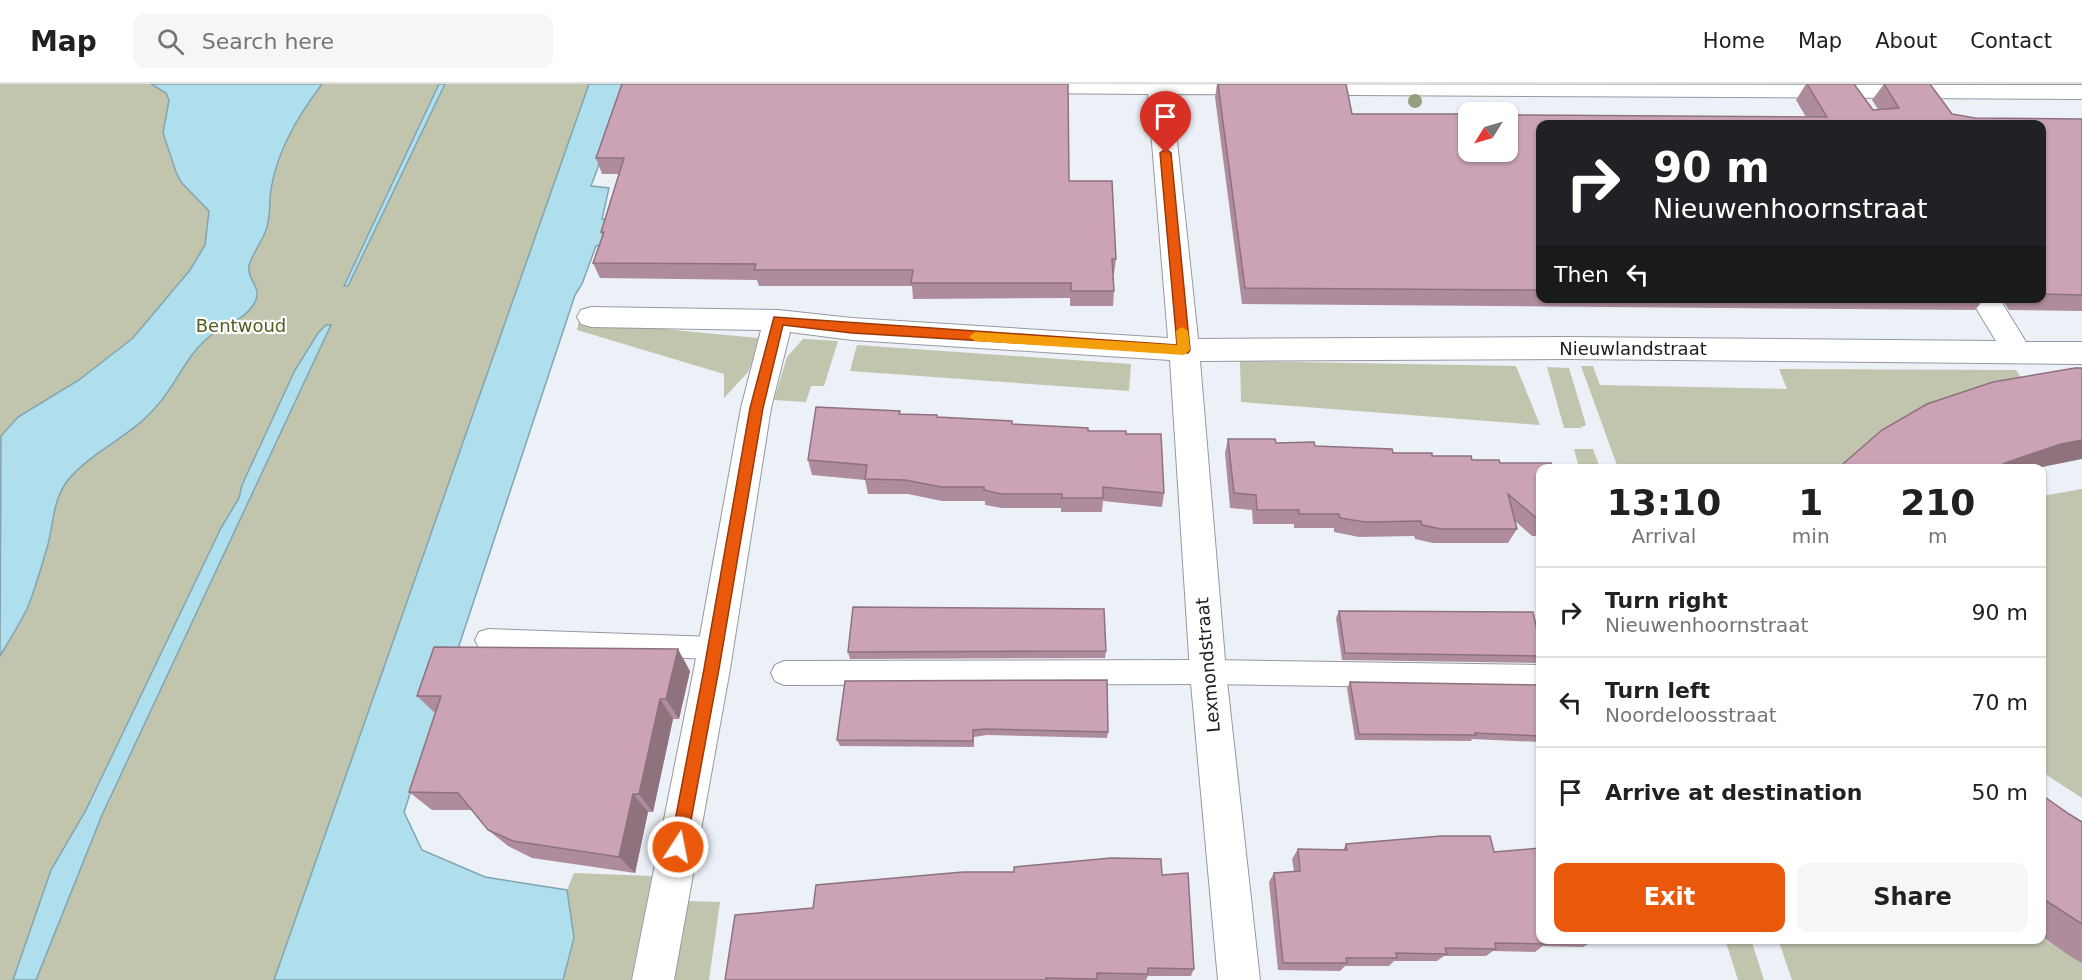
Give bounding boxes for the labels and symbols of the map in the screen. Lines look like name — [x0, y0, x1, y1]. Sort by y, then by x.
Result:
pin — [1140, 91, 1191, 153]
north arrow — [1458, 102, 1518, 162]
park label: Bentwoud — [196, 315, 286, 336]
street label: Nieuwlandstraat — [1559, 338, 1707, 359]
street label: Lexmondstraat — [1191, 597, 1224, 733]
position arrow — [646, 815, 710, 879]

